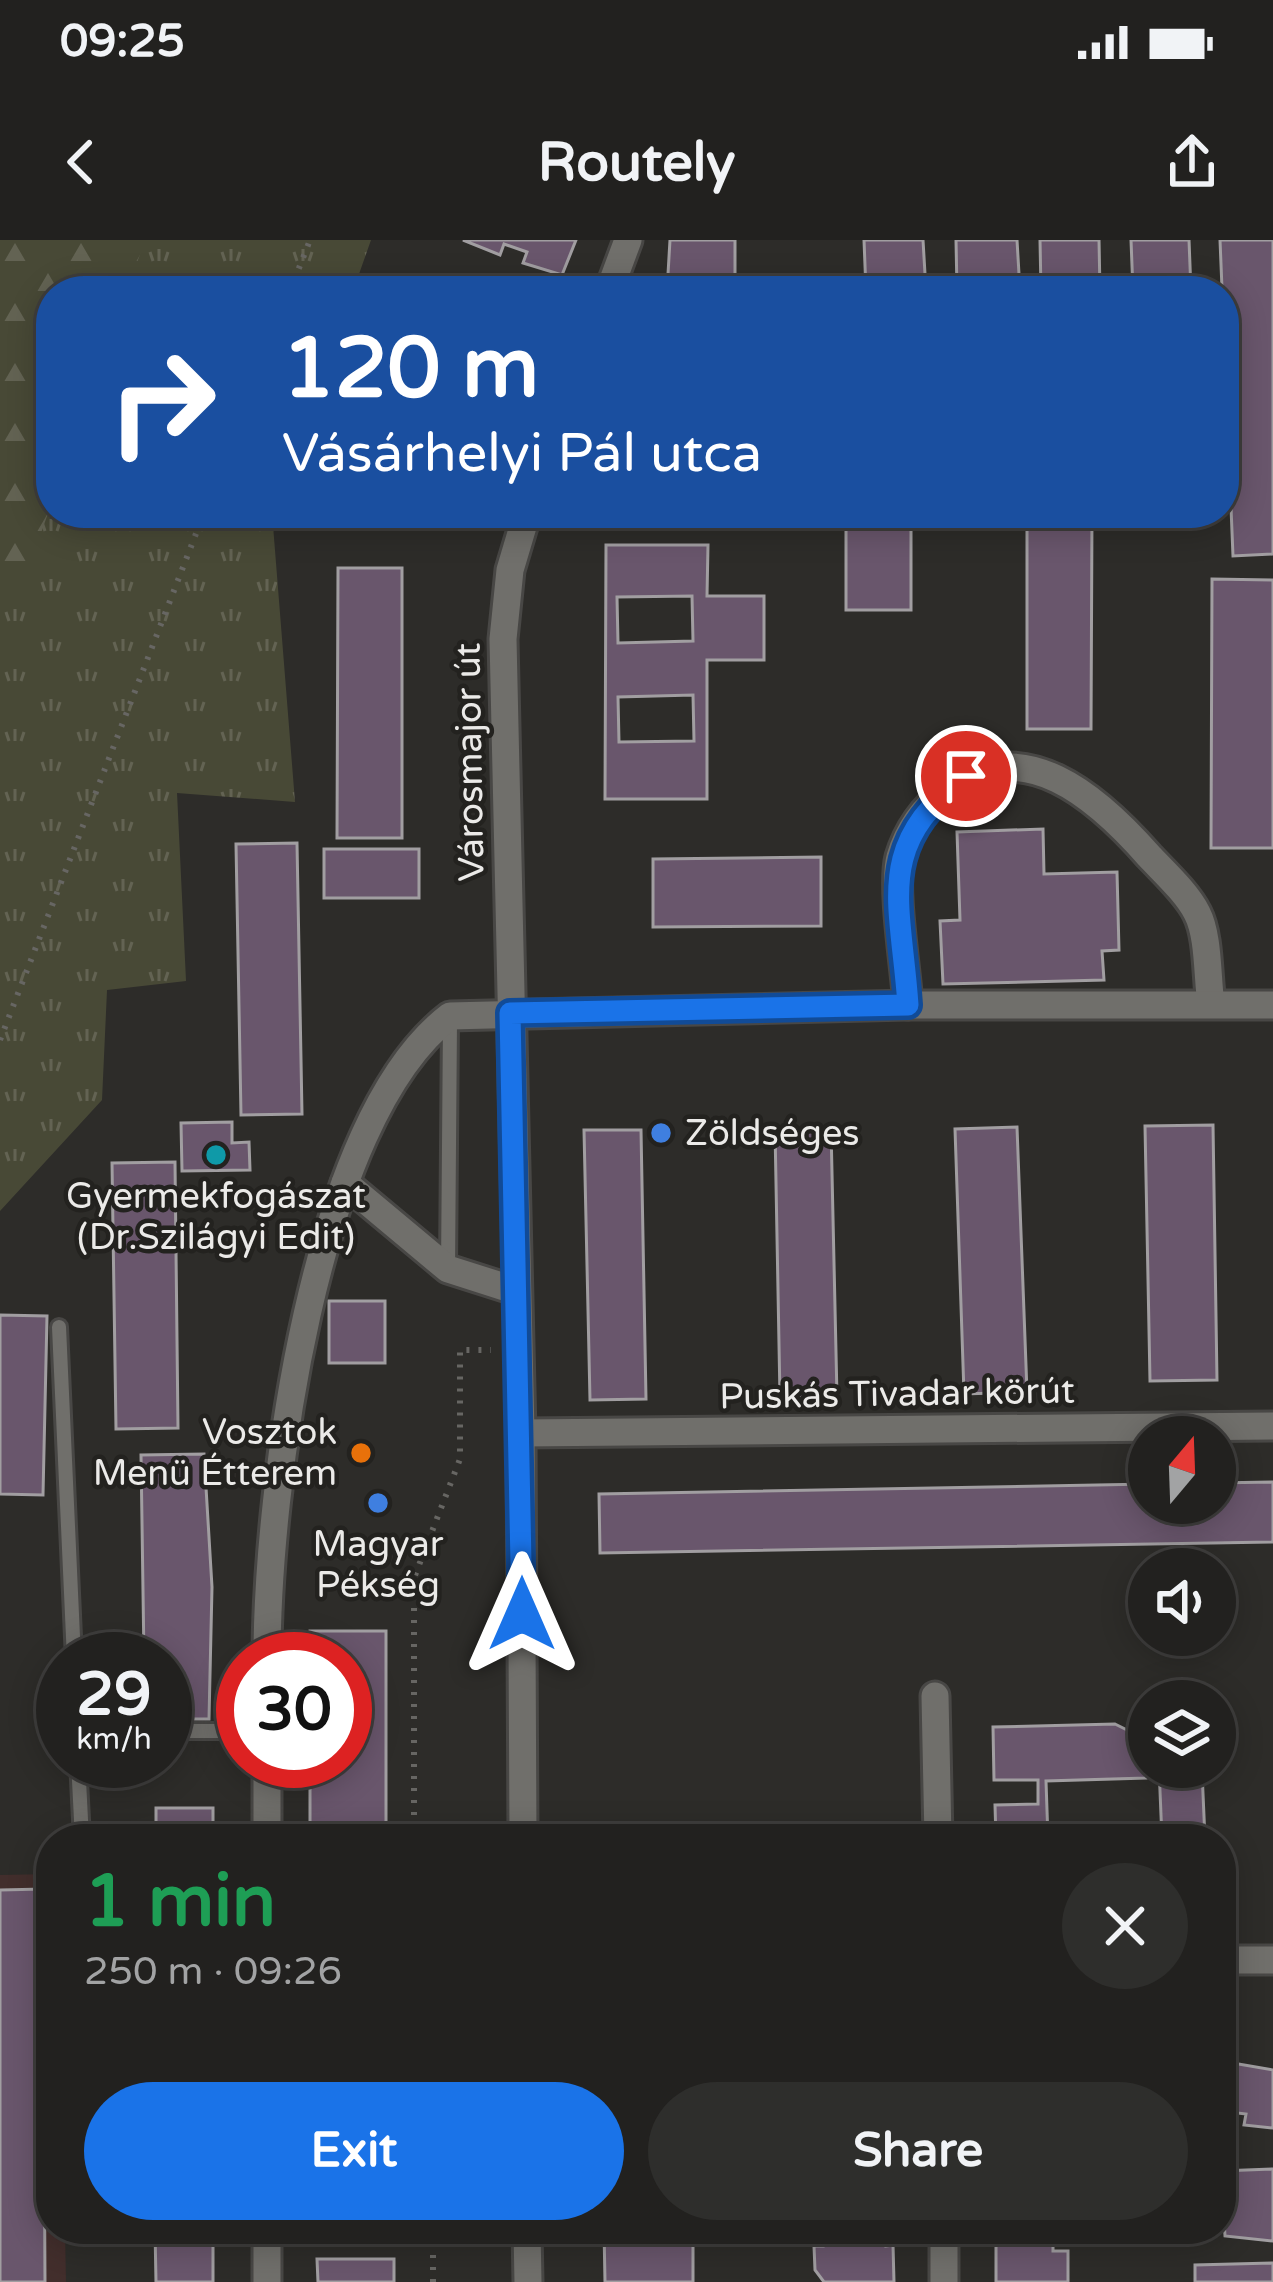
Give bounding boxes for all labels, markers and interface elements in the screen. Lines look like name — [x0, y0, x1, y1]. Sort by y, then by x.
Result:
text: 09:25 — [60, 15, 185, 69]
icon: back — [48, 129, 114, 195]
icon: share — [1159, 129, 1225, 195]
text: Routely — [538, 130, 735, 195]
text: 120 m — [282, 319, 539, 420]
icon: right — [84, 324, 240, 480]
text: Vásárhelyi Pál utca — [282, 421, 762, 486]
street label: Városmajor út — [446, 642, 494, 882]
pin — [915, 725, 1017, 827]
icon: arrive — [933, 743, 999, 809]
place label: Zöldséges — [685, 1112, 860, 1155]
marker: Zöldséges — [648, 1120, 674, 1146]
marker: Gyermekfogászat (Dr.Szilágyi Edit) — [203, 1142, 229, 1168]
place label: Gyermekfogászat (Dr.Szilágyi Edit) — [66, 1175, 366, 1259]
street label: Puskás Tivadar körút — [719, 1369, 1075, 1419]
place label: Vosztok Menü Étterem — [93, 1411, 337, 1495]
north arrow — [1128, 1416, 1236, 1524]
map controls — [1128, 1416, 1236, 1788]
marker: Vosztok Menü Étterem — [348, 1440, 374, 1466]
marker: Magyar Pékség — [365, 1490, 391, 1516]
place label: Magyar Pékség — [313, 1523, 444, 1607]
button: sound — [1128, 1548, 1236, 1656]
position arrow — [459, 1551, 585, 1677]
speed limit sign: 30 — [216, 1632, 372, 1788]
text: 29 — [76, 1659, 152, 1731]
button: layers — [1128, 1680, 1236, 1788]
text: km/h — [76, 1721, 152, 1758]
text: 1 min — [84, 1859, 276, 1946]
button: close — [1062, 1863, 1188, 1989]
text: 250 m · 09:26 — [84, 1948, 342, 1995]
button: Exit — [84, 2082, 624, 2220]
button: Share — [648, 2082, 1188, 2220]

